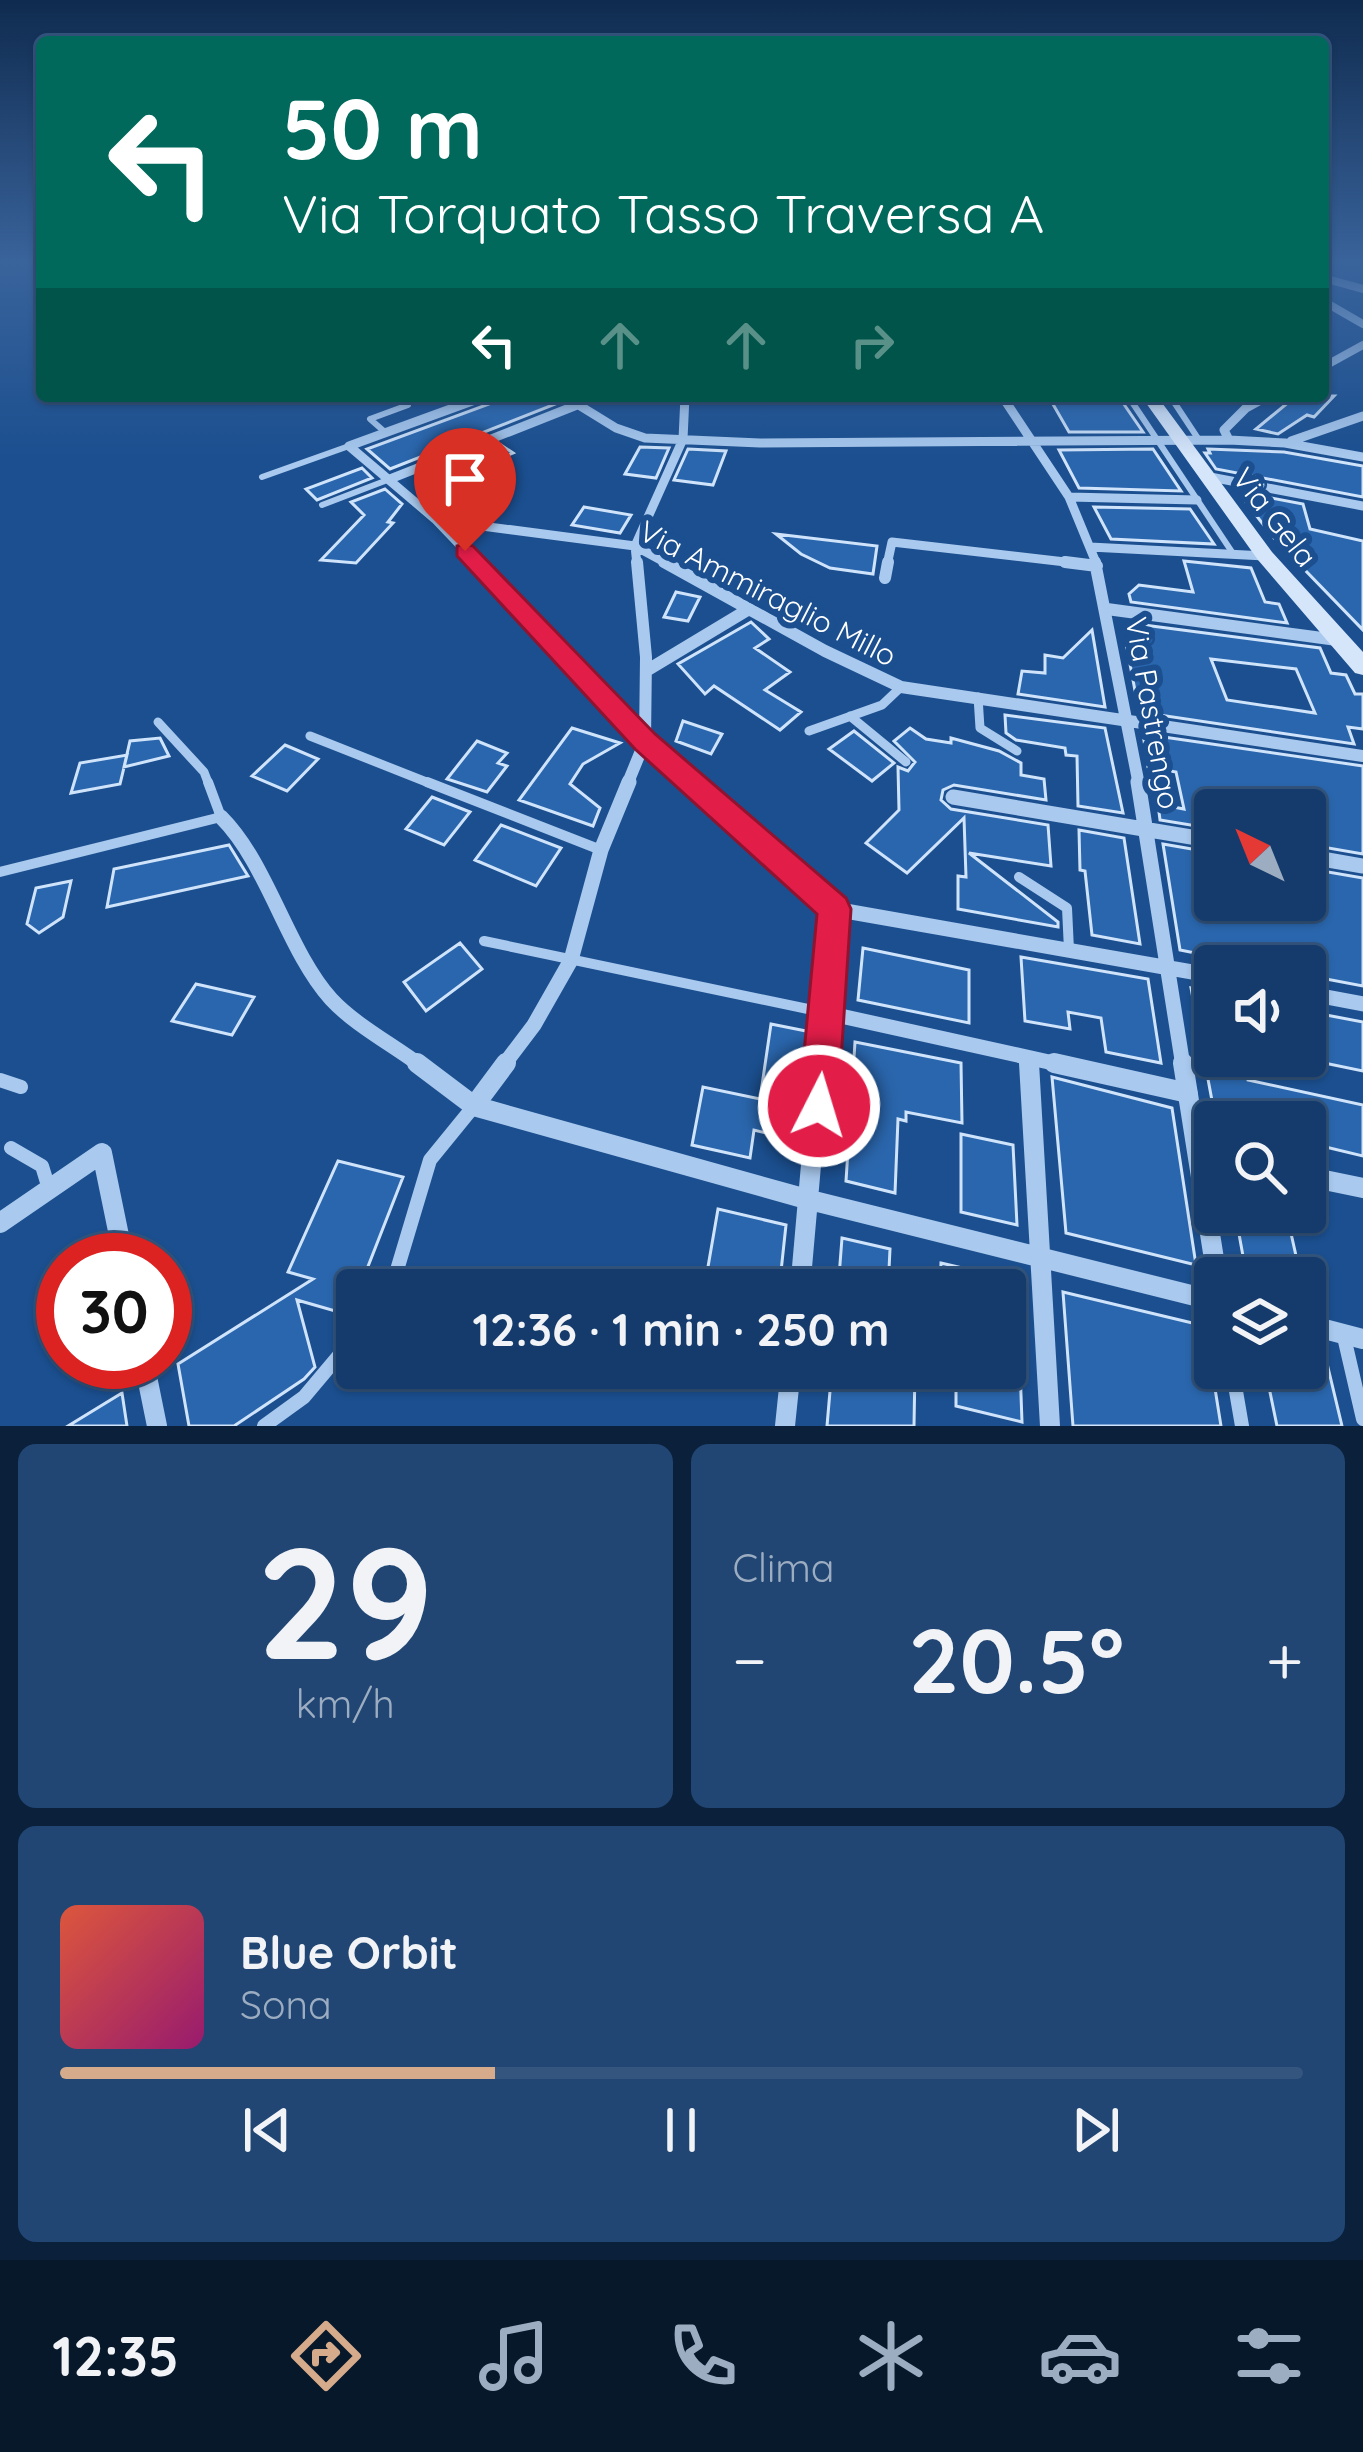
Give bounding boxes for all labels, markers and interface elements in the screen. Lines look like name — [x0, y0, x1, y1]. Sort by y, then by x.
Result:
text: 50 m — [282, 75, 483, 180]
icon: left — [84, 84, 240, 240]
text: Via Torquato Tasso Traversa A — [282, 179, 1044, 247]
icon: left — [461, 312, 527, 378]
icon: ahead — [587, 312, 653, 378]
icon: ahead — [713, 312, 779, 378]
icon: right — [839, 312, 905, 378]
pin — [414, 428, 516, 551]
icon: arrive — [432, 446, 498, 512]
street label: Via Gela — [1224, 460, 1326, 574]
street label: Via Ammiraglio Millo — [633, 512, 903, 674]
street label: Via Pastrengo — [1117, 614, 1189, 812]
north arrow — [1194, 789, 1326, 921]
map controls — [1194, 789, 1326, 1389]
button: sound — [1194, 945, 1326, 1077]
position arrow — [756, 1043, 882, 1169]
button: search — [1194, 1101, 1326, 1233]
speed limit sign: 30 — [36, 1233, 192, 1389]
button: layers — [1194, 1257, 1326, 1389]
text: 12:36 · 1 min · 250 m — [472, 1301, 890, 1357]
text: 29 — [257, 1503, 434, 1698]
text: Clima — [733, 1543, 835, 1592]
text: 20.5° — [908, 1603, 1124, 1716]
text: − — [733, 1618, 767, 1701]
text: + — [1266, 1618, 1303, 1701]
text: km/h — [296, 1679, 395, 1728]
text: Blue Orbit — [240, 1924, 458, 1980]
text: Sona — [240, 1980, 332, 2029]
icon: previous — [234, 2097, 300, 2163]
icon: pause — [648, 2097, 714, 2163]
icon: next — [1063, 2097, 1129, 2163]
icon: directions — [284, 2314, 368, 2398]
icon: music — [472, 2314, 556, 2398]
icon: phone — [661, 2314, 745, 2398]
icon: climate — [849, 2314, 933, 2398]
icon: car — [1038, 2314, 1122, 2398]
icon: filters — [1227, 2314, 1311, 2398]
text: 12:35 — [52, 2322, 179, 2390]

